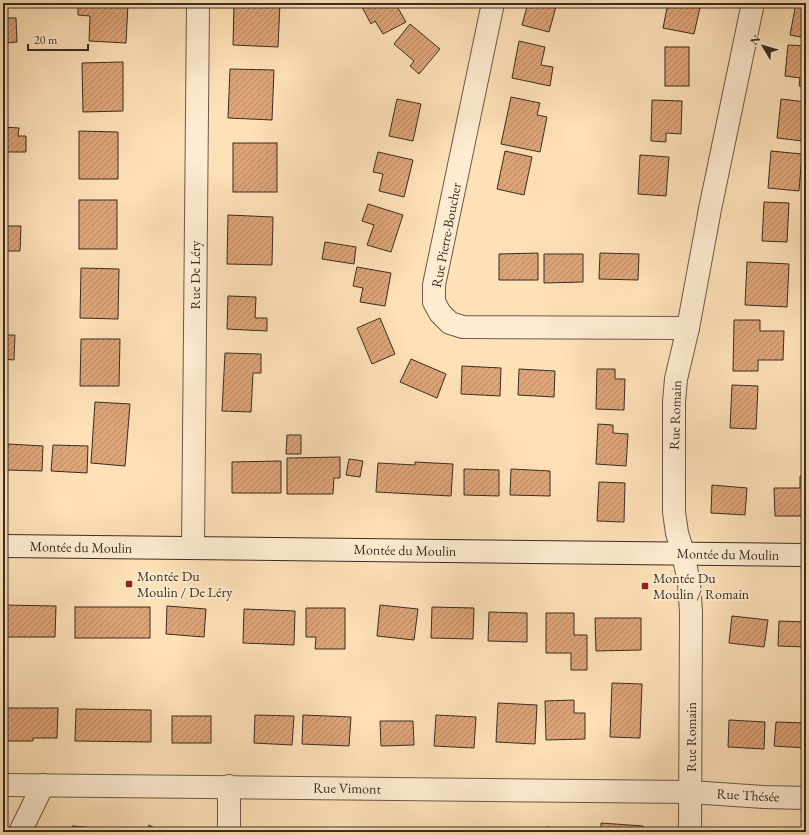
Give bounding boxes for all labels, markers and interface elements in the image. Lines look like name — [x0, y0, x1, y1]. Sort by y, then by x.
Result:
scale bar — [28, 26, 88, 52]
north arrow — [743, 26, 783, 66]
text: 20 m — [34, 32, 58, 48]
text: N — [747, 32, 763, 48]
street label: Rue Pierre-Boucher — [427, 181, 465, 289]
street label: Rue De Léry — [186, 240, 204, 309]
street label: Rue Romain — [665, 379, 685, 450]
street label: Montée du Moulin — [29, 537, 133, 557]
street label: Montée du Moulin — [353, 540, 457, 560]
street label: Montée du Moulin — [676, 544, 780, 564]
place label: Montée Du Moulin / De Léry — [137, 567, 233, 601]
place label: Montée Du Moulin / Romain — [653, 569, 750, 603]
marker: Montée Du Moulin / De Léry — [124, 579, 134, 589]
marker: Montée Du Moulin / Romain — [640, 581, 650, 591]
street label: Rue Romain — [682, 701, 700, 772]
street label: Rue Vimont — [313, 778, 382, 798]
street label: Rue Thésée — [716, 784, 780, 806]

